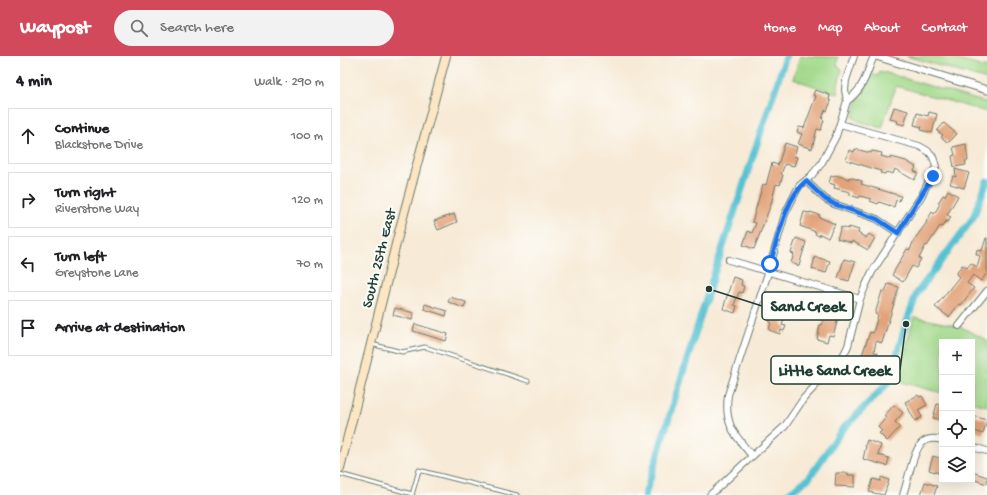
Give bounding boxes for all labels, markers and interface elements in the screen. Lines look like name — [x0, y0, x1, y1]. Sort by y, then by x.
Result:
search box — [114, 10, 394, 46]
text: Waypost — [20, 17, 90, 40]
icon: search — [128, 17, 150, 39]
text: Search here — [160, 19, 234, 37]
text: Home — [764, 20, 796, 37]
text: Map — [818, 20, 842, 37]
text: About — [864, 20, 900, 37]
text: Contact — [922, 20, 967, 37]
text: 4 min — [16, 72, 52, 92]
text: Walk · 290 m — [254, 75, 324, 90]
text: Continue — [55, 120, 109, 138]
icon: ahead — [17, 125, 39, 147]
text: 100 m — [291, 129, 323, 144]
text: Blackstone Drive — [55, 138, 143, 153]
route end — [924, 167, 942, 185]
text: Turn right — [55, 184, 115, 202]
icon: right — [17, 189, 39, 211]
text: 120 m — [292, 193, 323, 208]
text: Riverstone Way — [55, 202, 139, 217]
street label: South 25th East — [359, 205, 401, 310]
text: Turn left — [55, 248, 106, 266]
icon: left — [17, 253, 39, 275]
route start — [761, 255, 779, 273]
text: 70 m — [297, 257, 323, 272]
text: Greystone Lane — [55, 266, 139, 281]
callout: Sand Creek — [762, 292, 853, 320]
text: Sand Creek — [770, 299, 847, 318]
icon: arrive — [17, 317, 39, 339]
text: Arrive at destination — [55, 319, 185, 337]
map controls — [939, 339, 975, 483]
button: + — [939, 339, 975, 375]
callout: Little Sand Creek — [771, 356, 900, 384]
text: Little Sand Creek — [778, 363, 893, 382]
button: − — [939, 375, 975, 411]
button: locate — [939, 411, 975, 447]
button: layers — [939, 447, 975, 483]

